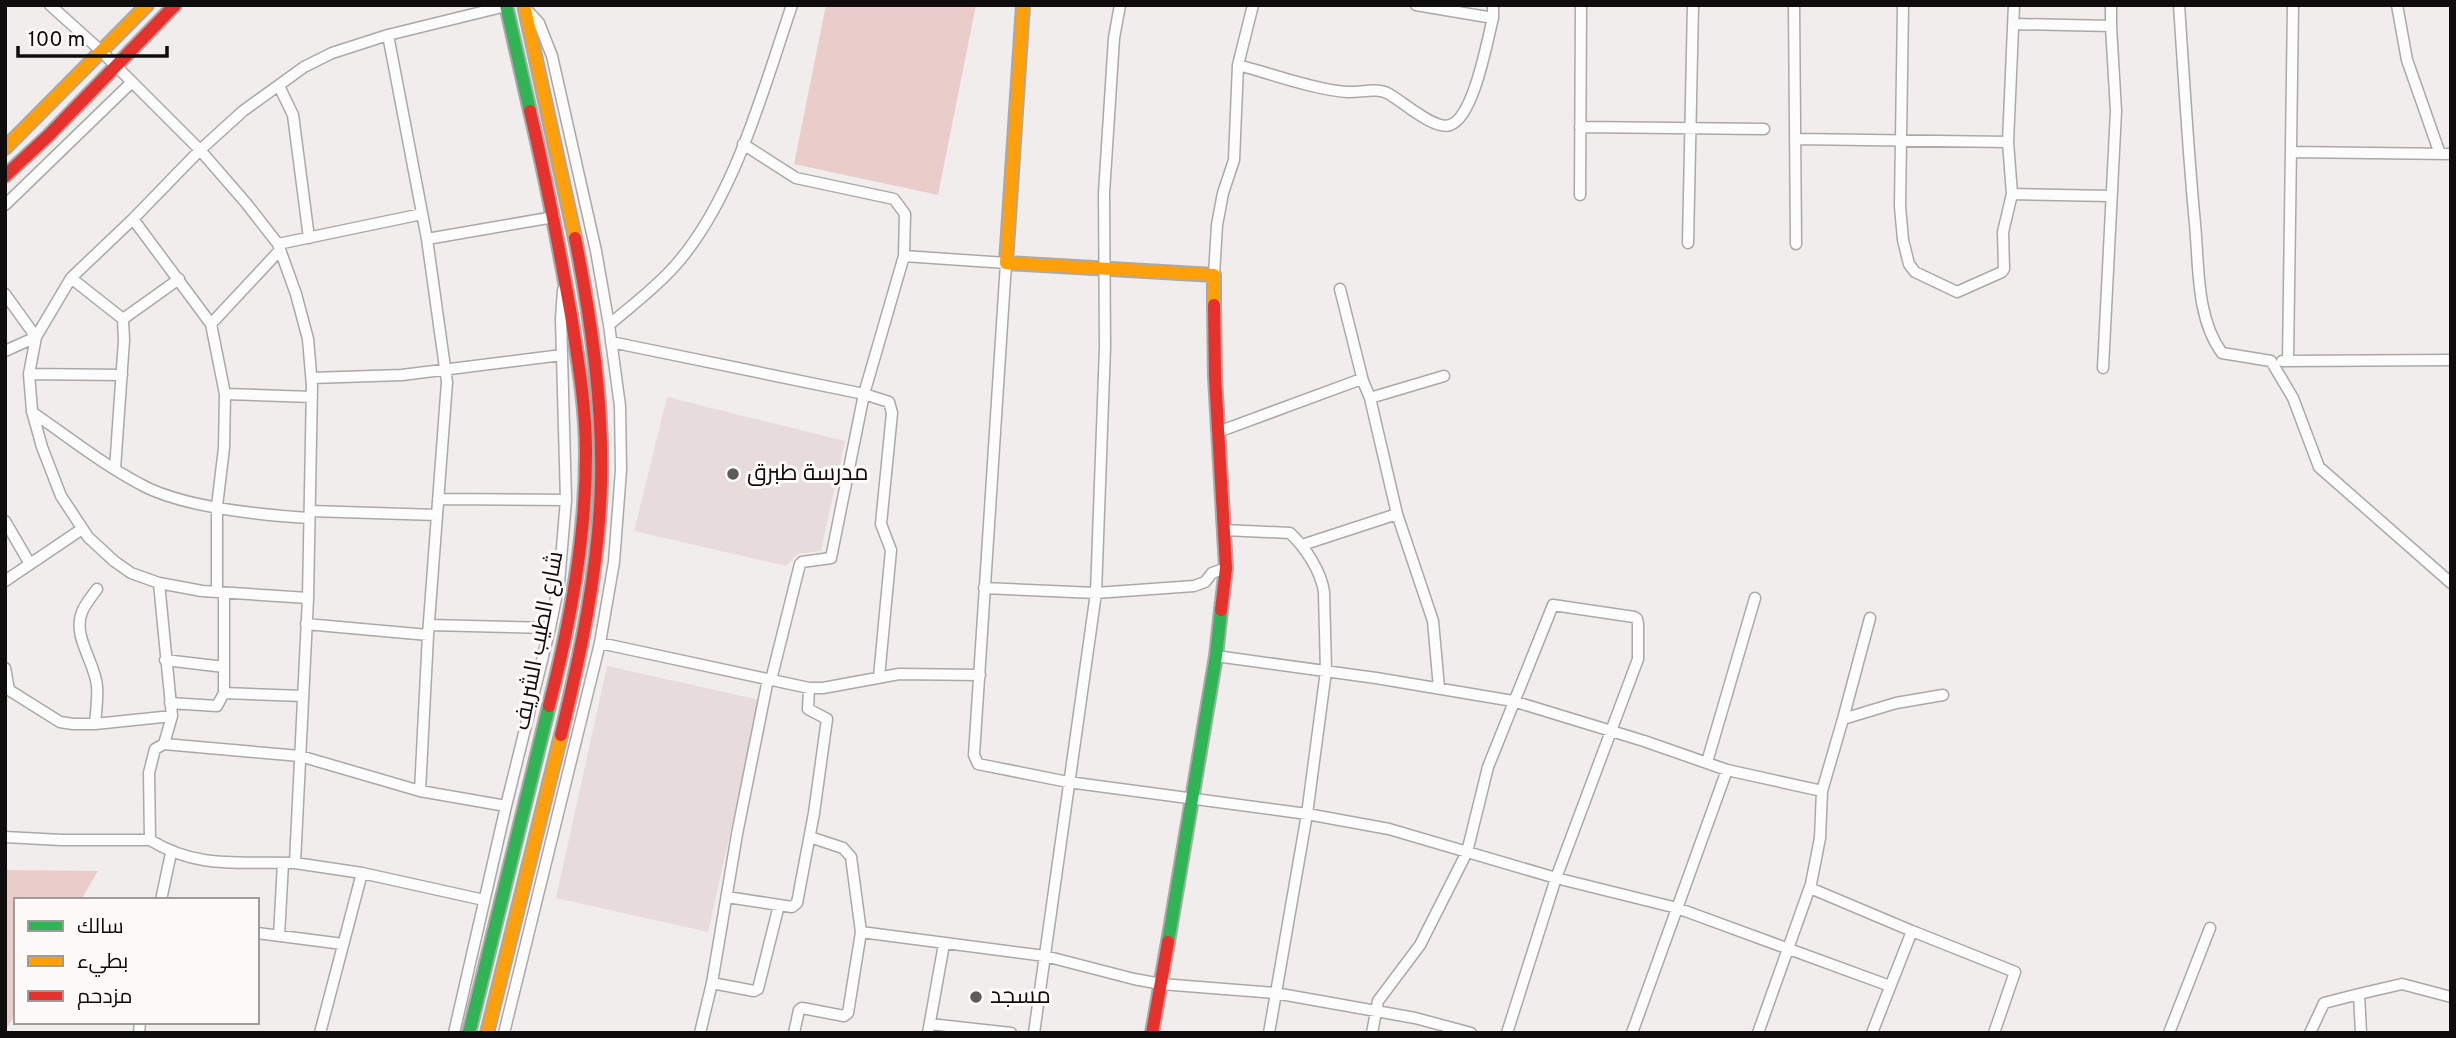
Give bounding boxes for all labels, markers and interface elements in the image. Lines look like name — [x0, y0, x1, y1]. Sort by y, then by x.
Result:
scale bar — [18, 14, 166, 58]
text: 100 m — [28, 27, 85, 54]
place label: مدرسة طبرق — [747, 460, 868, 489]
marker: مدرسة طبرق — [725, 466, 741, 482]
street label: شارع الطيب الشريف — [508, 549, 572, 733]
legend — [14, 898, 259, 1024]
text: سالك — [77, 914, 124, 941]
text: بطيء — [77, 949, 128, 977]
place label: مسجد — [990, 983, 1051, 1012]
text: مزدحم — [77, 984, 132, 1011]
marker: مسجد — [968, 989, 984, 1005]

